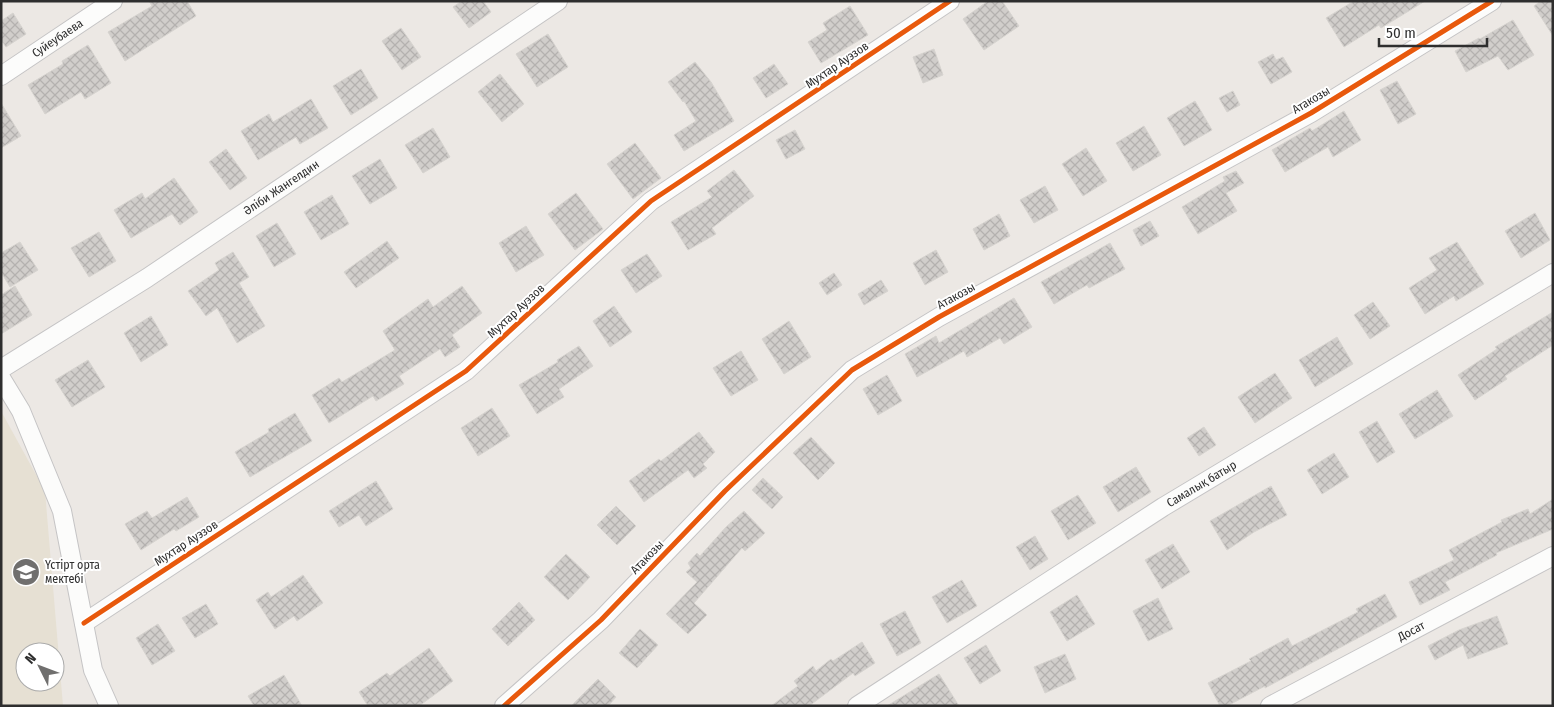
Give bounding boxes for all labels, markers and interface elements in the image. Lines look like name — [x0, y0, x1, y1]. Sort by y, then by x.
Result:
scale bar — [1379, 15, 1486, 47]
street label: Суйеубаева — [29, 16, 86, 60]
text: 50 m — [1386, 24, 1416, 42]
street label: Мухтар Ауэзов — [803, 39, 871, 91]
street label: Атакозы — [1290, 83, 1332, 117]
street label: Әліби Жангелдин — [241, 157, 322, 218]
street label: Атакозы — [935, 280, 977, 312]
street label: Мухтар Ауэзов — [485, 281, 547, 341]
street label: Самалық батыр — [1164, 458, 1239, 510]
street label: Мухтар Ауэзов — [152, 517, 220, 569]
street label: Атакозы — [628, 537, 666, 577]
school or university icon: Үстірт орта мектебі — [11, 557, 41, 587]
place label: Үстірт орта мектебі — [45, 558, 100, 586]
street label: Досат — [1395, 618, 1427, 644]
north arrow — [15, 642, 65, 692]
text: N — [22, 650, 40, 667]

